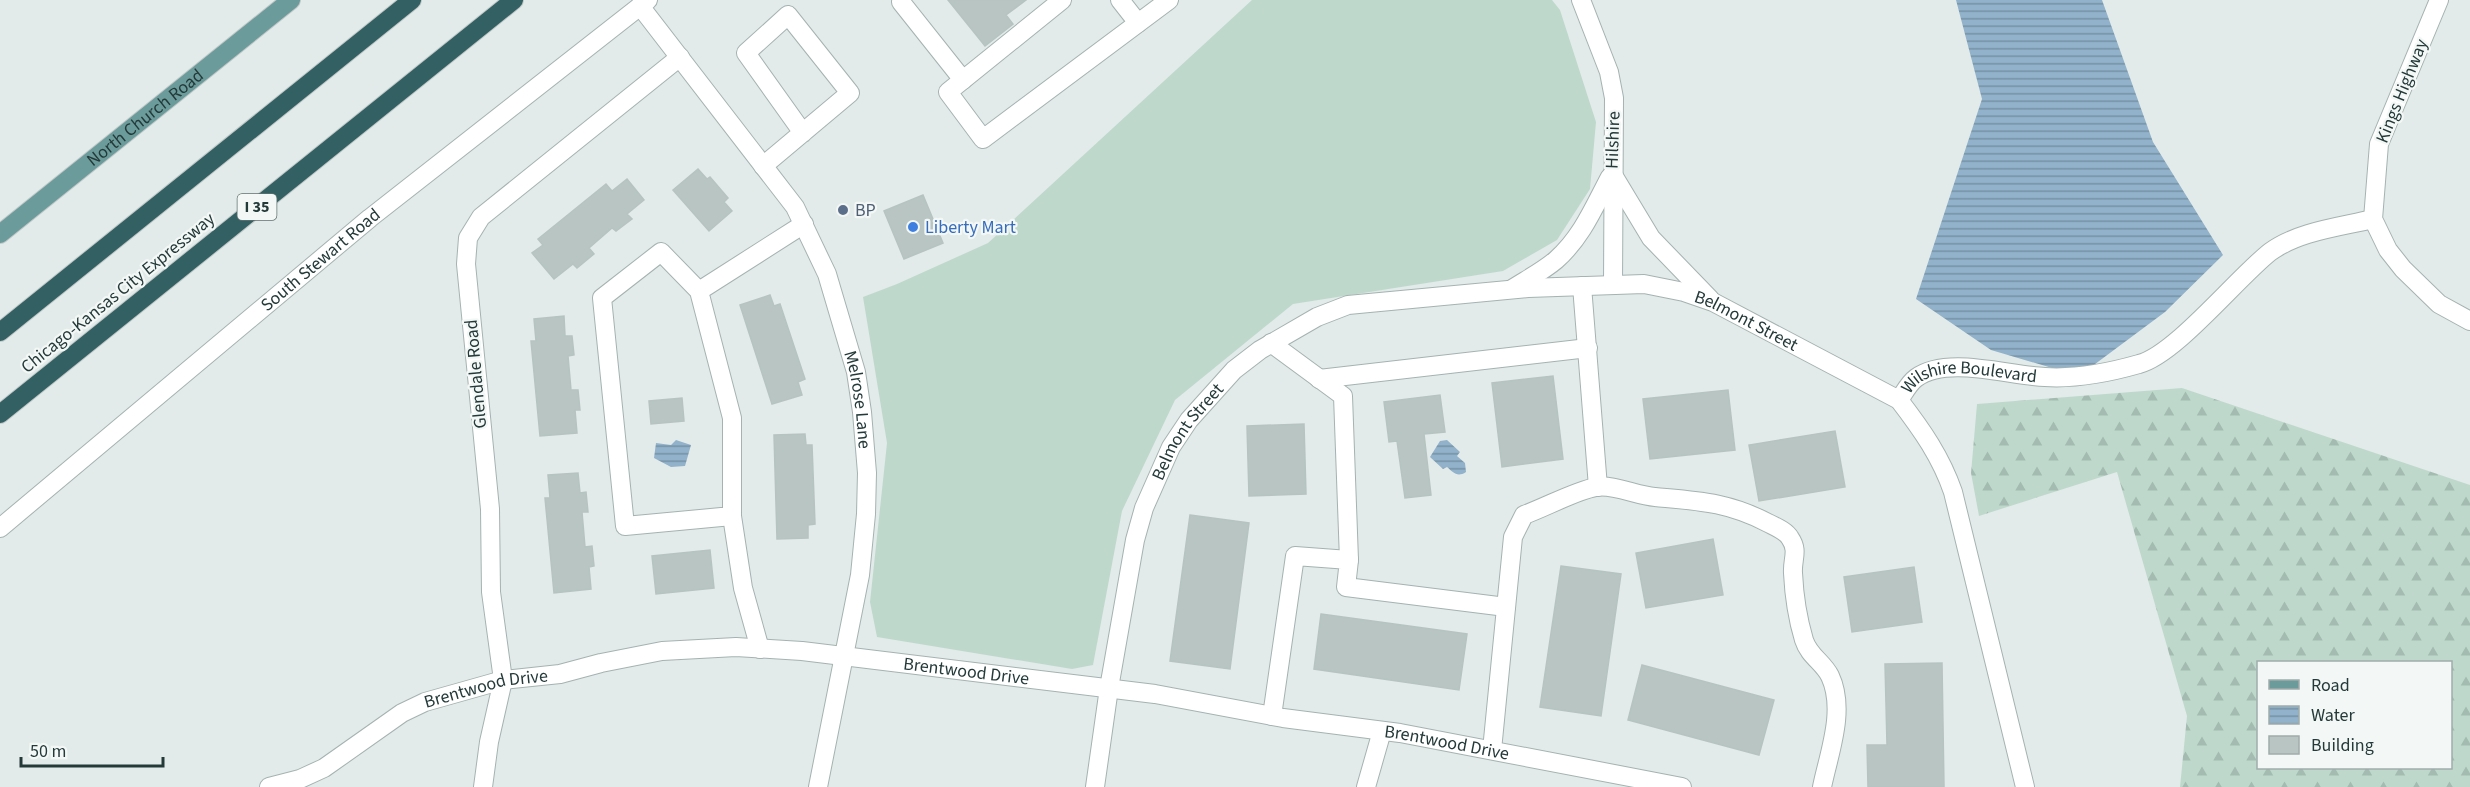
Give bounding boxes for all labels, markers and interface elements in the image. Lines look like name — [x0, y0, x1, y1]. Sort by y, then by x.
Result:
street label: Kings Highway — [2370, 35, 2434, 147]
street label: North Church Road — [81, 63, 209, 172]
street label: Hilshire — [1600, 111, 1626, 169]
road number: I 35 — [238, 194, 276, 220]
place label: BP — [855, 198, 876, 223]
street label: South Stewart Road — [255, 202, 386, 317]
marker: BP — [836, 203, 850, 217]
street label: Chicago-Kansas City Expressway — [16, 206, 221, 379]
place label: Liberty Mart — [925, 215, 1016, 240]
marker: Liberty Mart — [906, 220, 920, 234]
street label: Belmont Street — [1691, 284, 1803, 357]
street label: Glendale Road — [459, 318, 493, 430]
street label: Melrose Lane — [838, 348, 877, 450]
street label: Wilshire Boulevard — [1895, 355, 2038, 398]
street label: Belmont Street — [1145, 377, 1229, 484]
street label: Brentwood Drive — [902, 651, 1031, 691]
legend — [2257, 661, 2452, 769]
street label: Brentwood Drive — [421, 663, 549, 714]
text: Road — [2311, 673, 2350, 698]
text: Water — [2311, 703, 2355, 728]
street label: Brentwood Drive — [1383, 719, 1511, 766]
scale bar — [21, 730, 164, 768]
text: Building — [2311, 733, 2374, 758]
text: 50 m — [30, 739, 66, 764]

